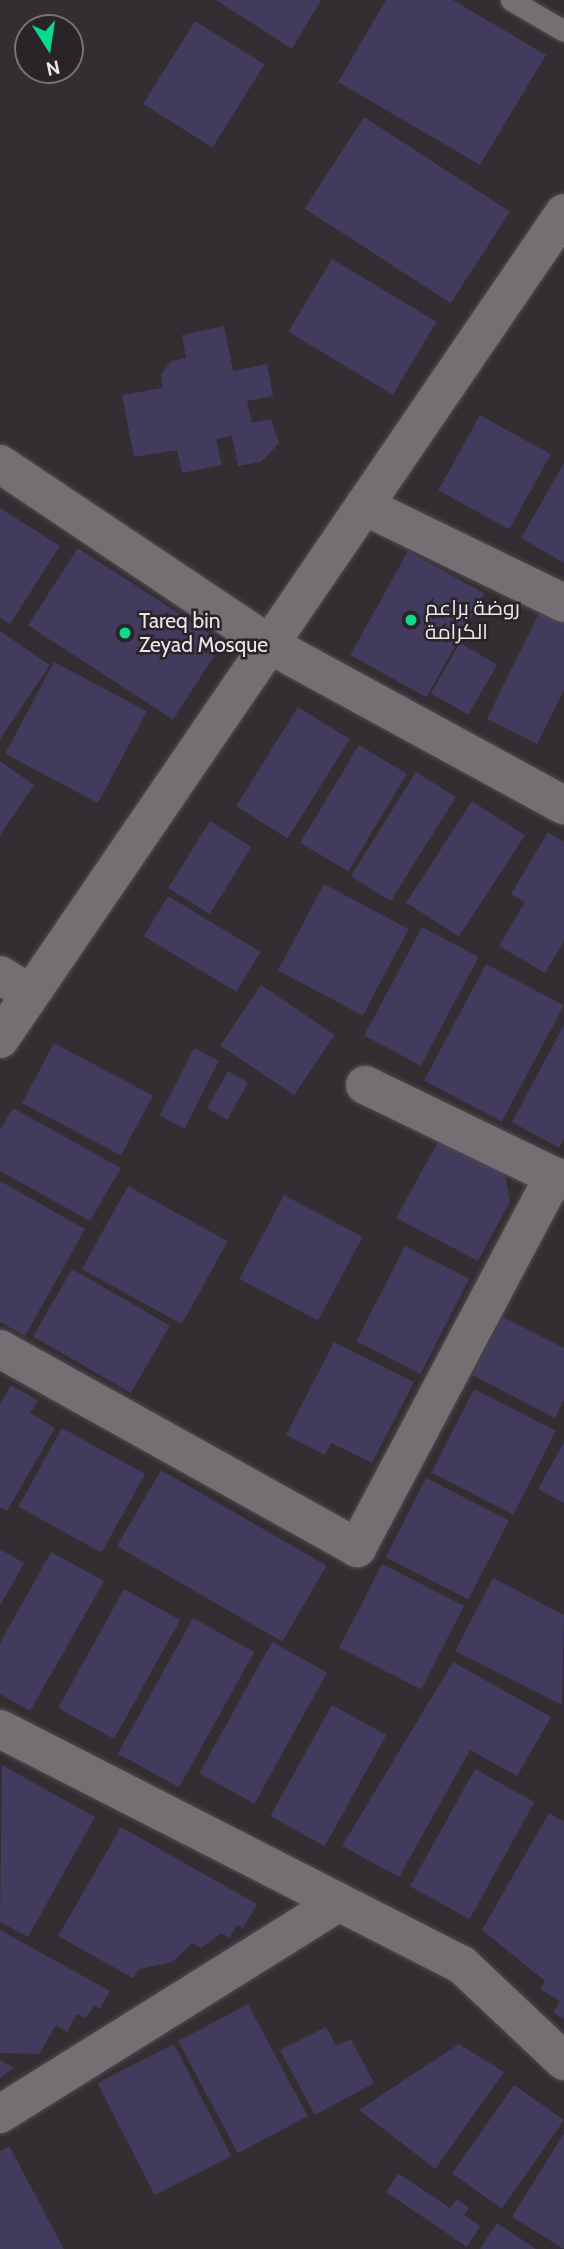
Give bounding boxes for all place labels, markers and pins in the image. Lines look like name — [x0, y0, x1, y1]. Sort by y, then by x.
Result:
place label: روضة براعم الكرامة — [425, 595, 520, 645]
place label: Tareq bin Zeyad Mosque — [139, 608, 268, 658]
marker: روضة براعم الكرامة — [403, 612, 419, 628]
marker: Tareq bin Zeyad Mosque — [117, 625, 133, 641]

